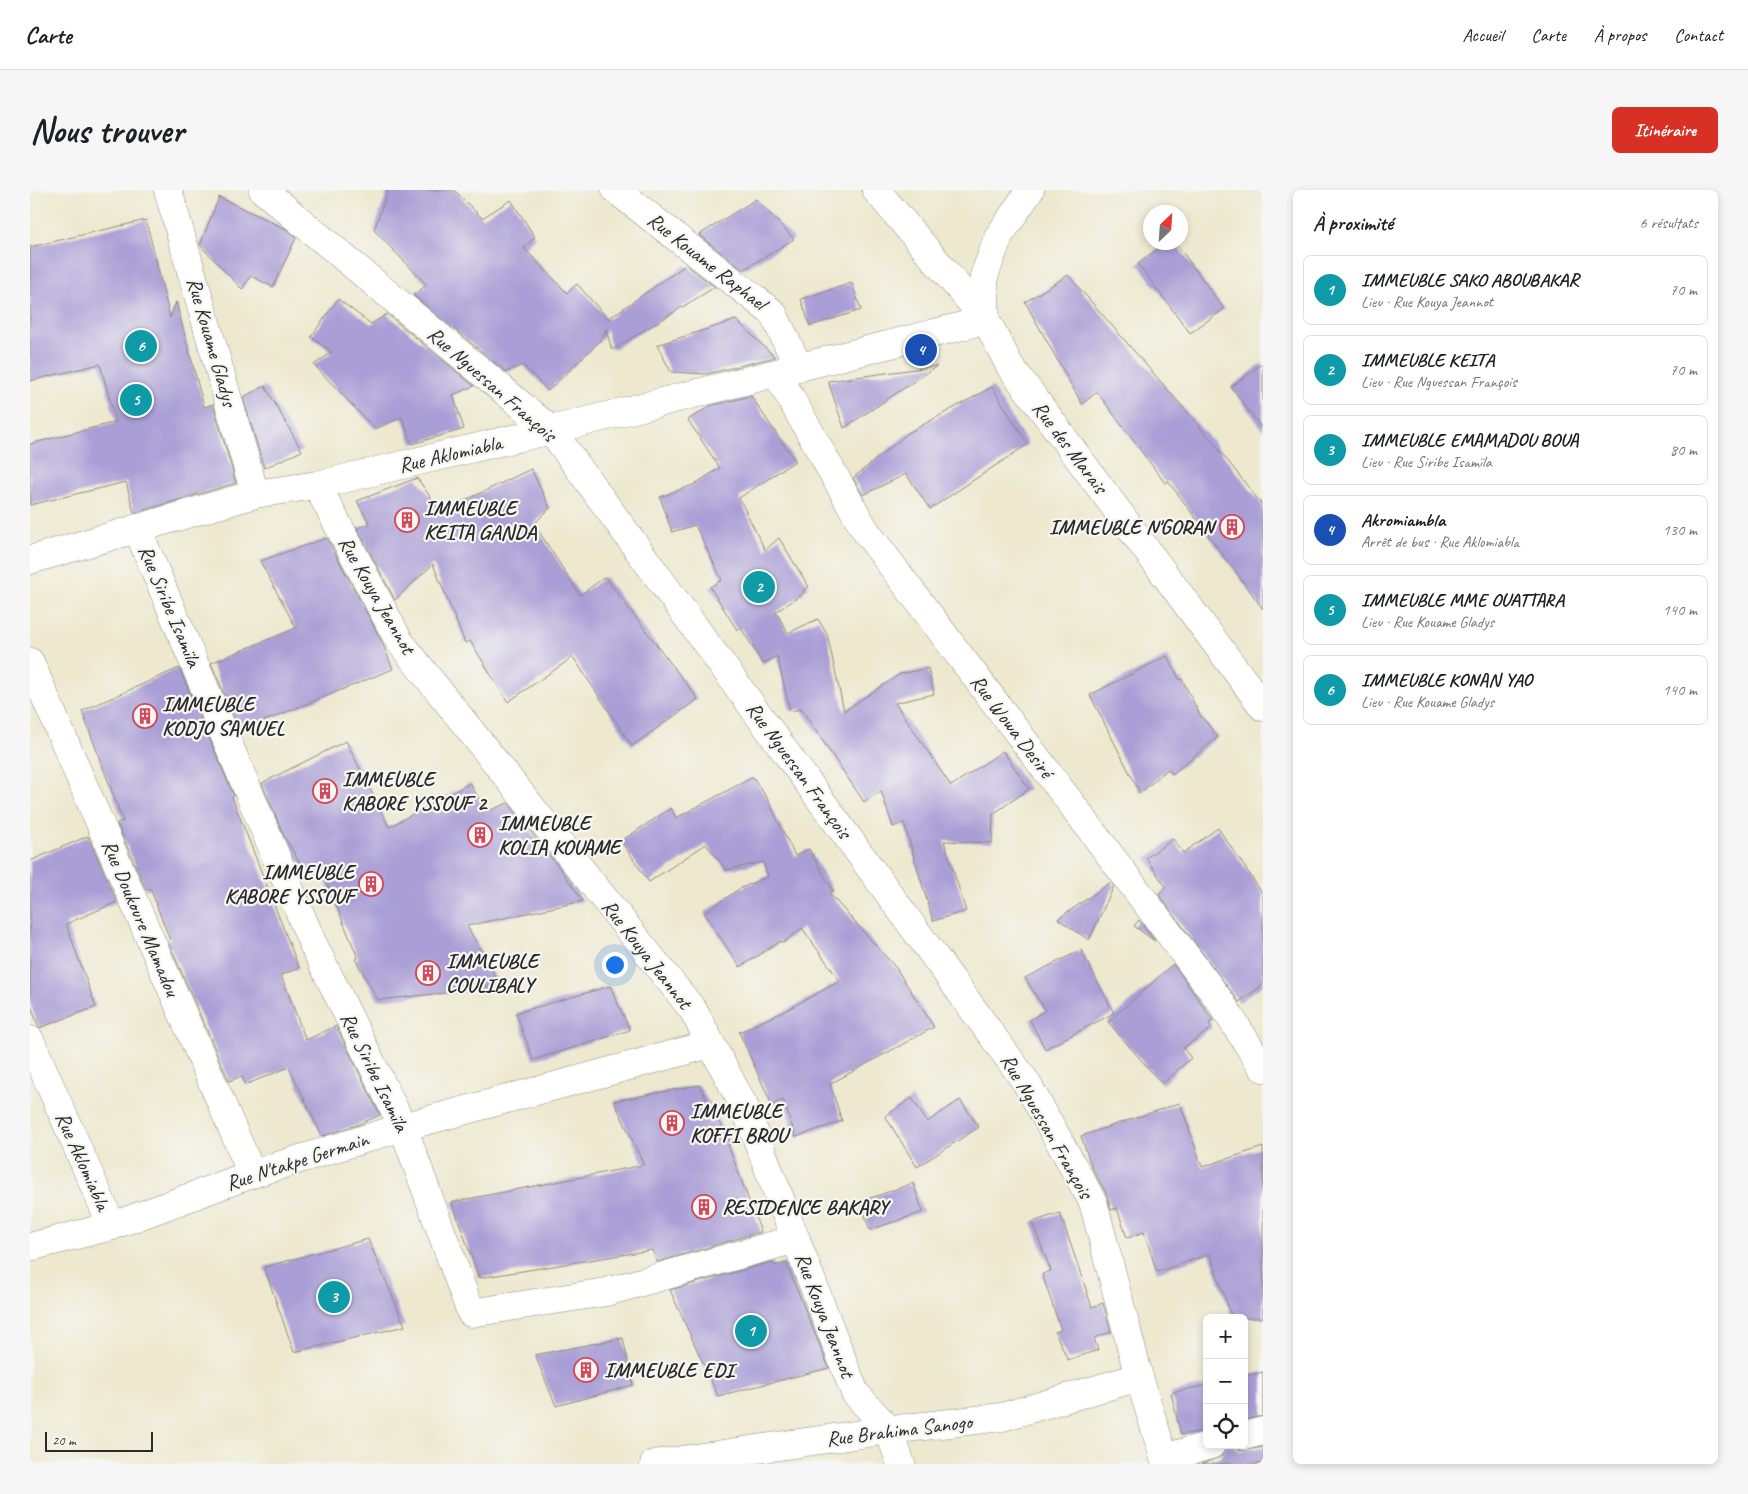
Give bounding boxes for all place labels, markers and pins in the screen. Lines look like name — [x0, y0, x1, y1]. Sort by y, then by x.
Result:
pin: 6 — [125, 327, 157, 365]
pin: 4 — [905, 331, 937, 369]
pin: 5 — [120, 381, 152, 419]
place label: IMMEUBLE KEITA GANDA — [424, 495, 538, 545]
building icon: IMMEUBLE KEITA GANDA — [394, 507, 420, 533]
place label: IMMEUBLE N'GORAN — [1049, 514, 1217, 540]
building icon: IMMEUBLE N'GORAN — [1219, 514, 1245, 540]
pin: 2 — [743, 568, 775, 606]
place label: IMMEUBLE KODJO SAMUEL — [162, 691, 285, 741]
building icon: IMMEUBLE KODJO SAMUEL — [132, 703, 158, 729]
place label: IMMEUBLE KABORE YSSOUF 2 — [342, 766, 489, 816]
building icon: IMMEUBLE KABORE YSSOUF 2 — [312, 778, 338, 804]
place label: IMMEUBLE KOLIA KOUAME — [498, 810, 623, 860]
building icon: IMMEUBLE KOLIA KOUAME — [467, 822, 493, 848]
place label: IMMEUBLE KABORE YSSOUF — [224, 859, 358, 909]
building icon: IMMEUBLE KABORE YSSOUF — [358, 871, 384, 897]
place label: IMMEUBLE COULIBALY — [446, 948, 541, 998]
building icon: IMMEUBLE COULIBALY — [415, 960, 441, 986]
place label: IMMEUBLE KOFFI BROU — [690, 1098, 792, 1148]
building icon: IMMEUBLE KOFFI BROU — [659, 1110, 685, 1136]
building icon: RESIDENCE BAKARY — [691, 1194, 717, 1220]
place label: RESIDENCE BAKARY — [722, 1194, 891, 1220]
pin: 3 — [318, 1278, 350, 1316]
pin: 1 — [735, 1312, 767, 1350]
building icon: IMMEUBLE EDI — [573, 1357, 599, 1383]
place label: IMMEUBLE EDI — [604, 1357, 738, 1383]

